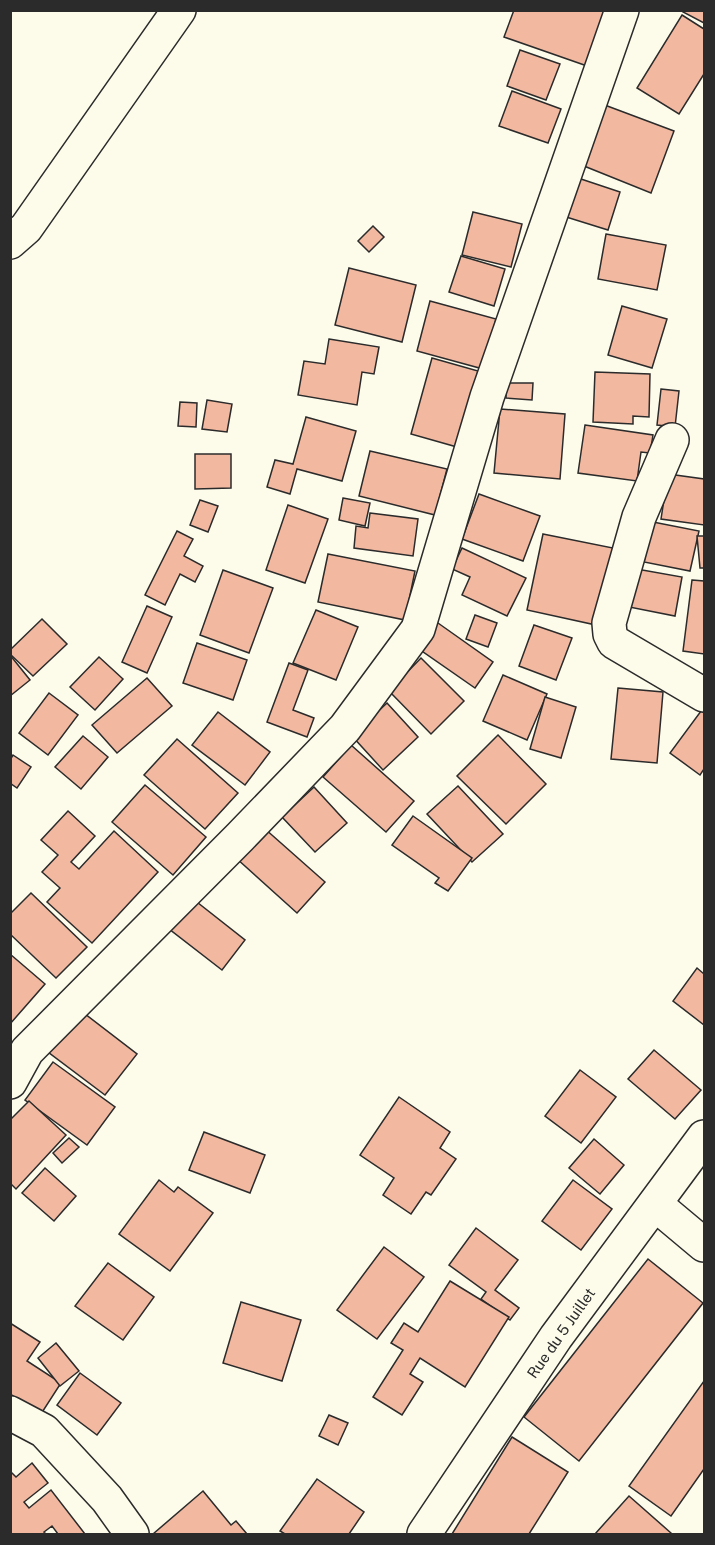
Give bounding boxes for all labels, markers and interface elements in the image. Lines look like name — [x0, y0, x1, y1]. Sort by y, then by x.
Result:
street label: Rue du 5 Juillet — [524, 1285, 598, 1381]

